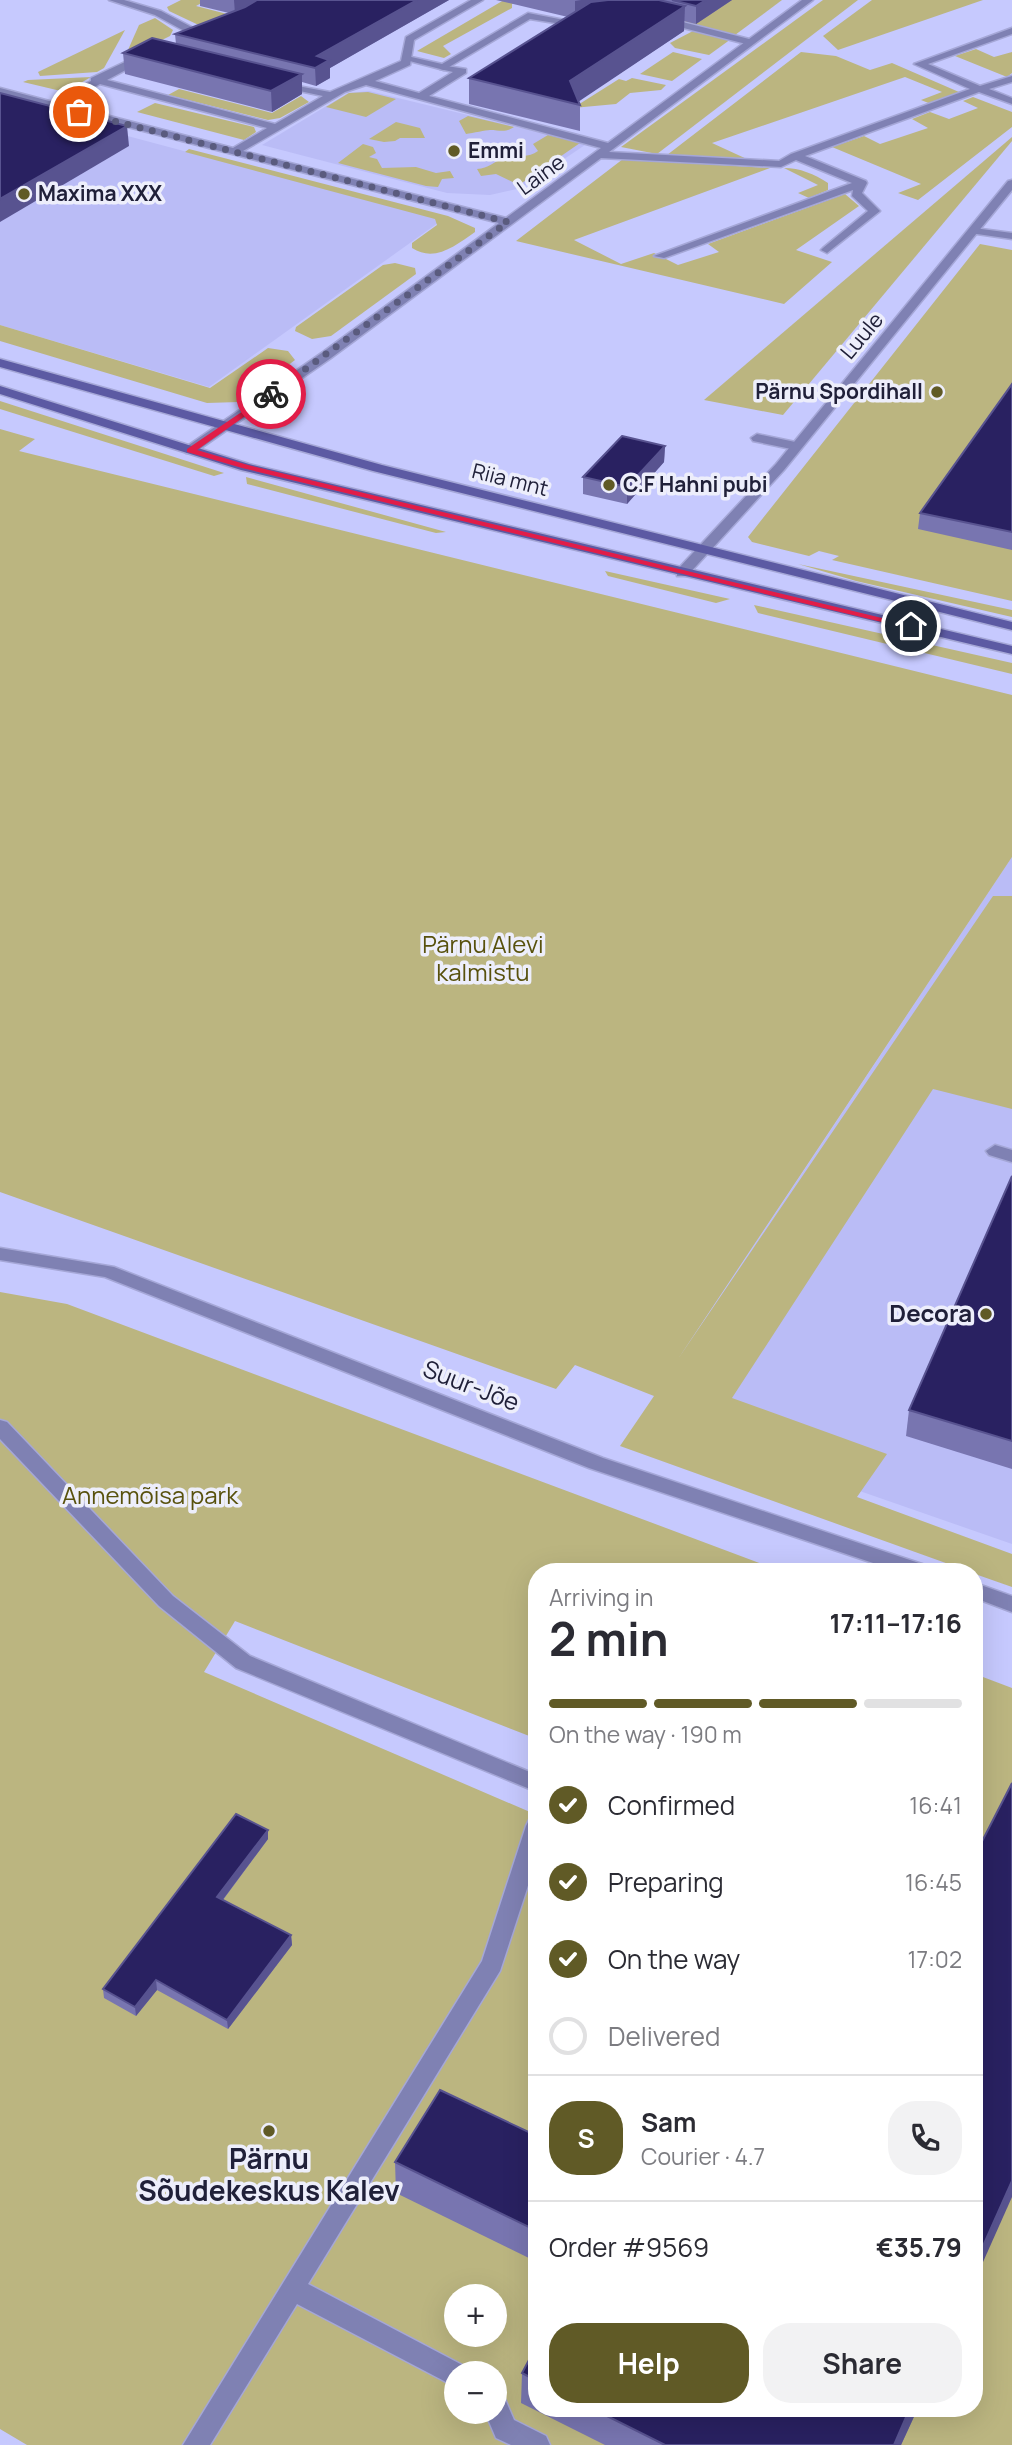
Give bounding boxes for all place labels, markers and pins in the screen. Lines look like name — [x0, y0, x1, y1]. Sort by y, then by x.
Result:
pin — [49, 82, 109, 142]
place label: Emmi — [468, 136, 524, 164]
marker: Emmi — [446, 143, 462, 159]
place label: Maxima XXX — [38, 179, 162, 207]
marker: Maxima XXX — [16, 186, 32, 202]
place label: Pärnu Spordihall — [755, 377, 923, 405]
marker: Pärnu Spordihall — [929, 384, 945, 400]
place label: C.F Hahni pubi — [623, 470, 768, 498]
marker: C.F Hahni pubi — [601, 477, 617, 493]
pin — [881, 596, 941, 656]
place label: Decora — [889, 1296, 972, 1329]
marker: Decora — [978, 1306, 994, 1322]
marker: Pärnu Sõudekeskus Kalev — [261, 2123, 277, 2139]
place label: Pärnu Sõudekeskus Kalev — [138, 2139, 400, 2209]

